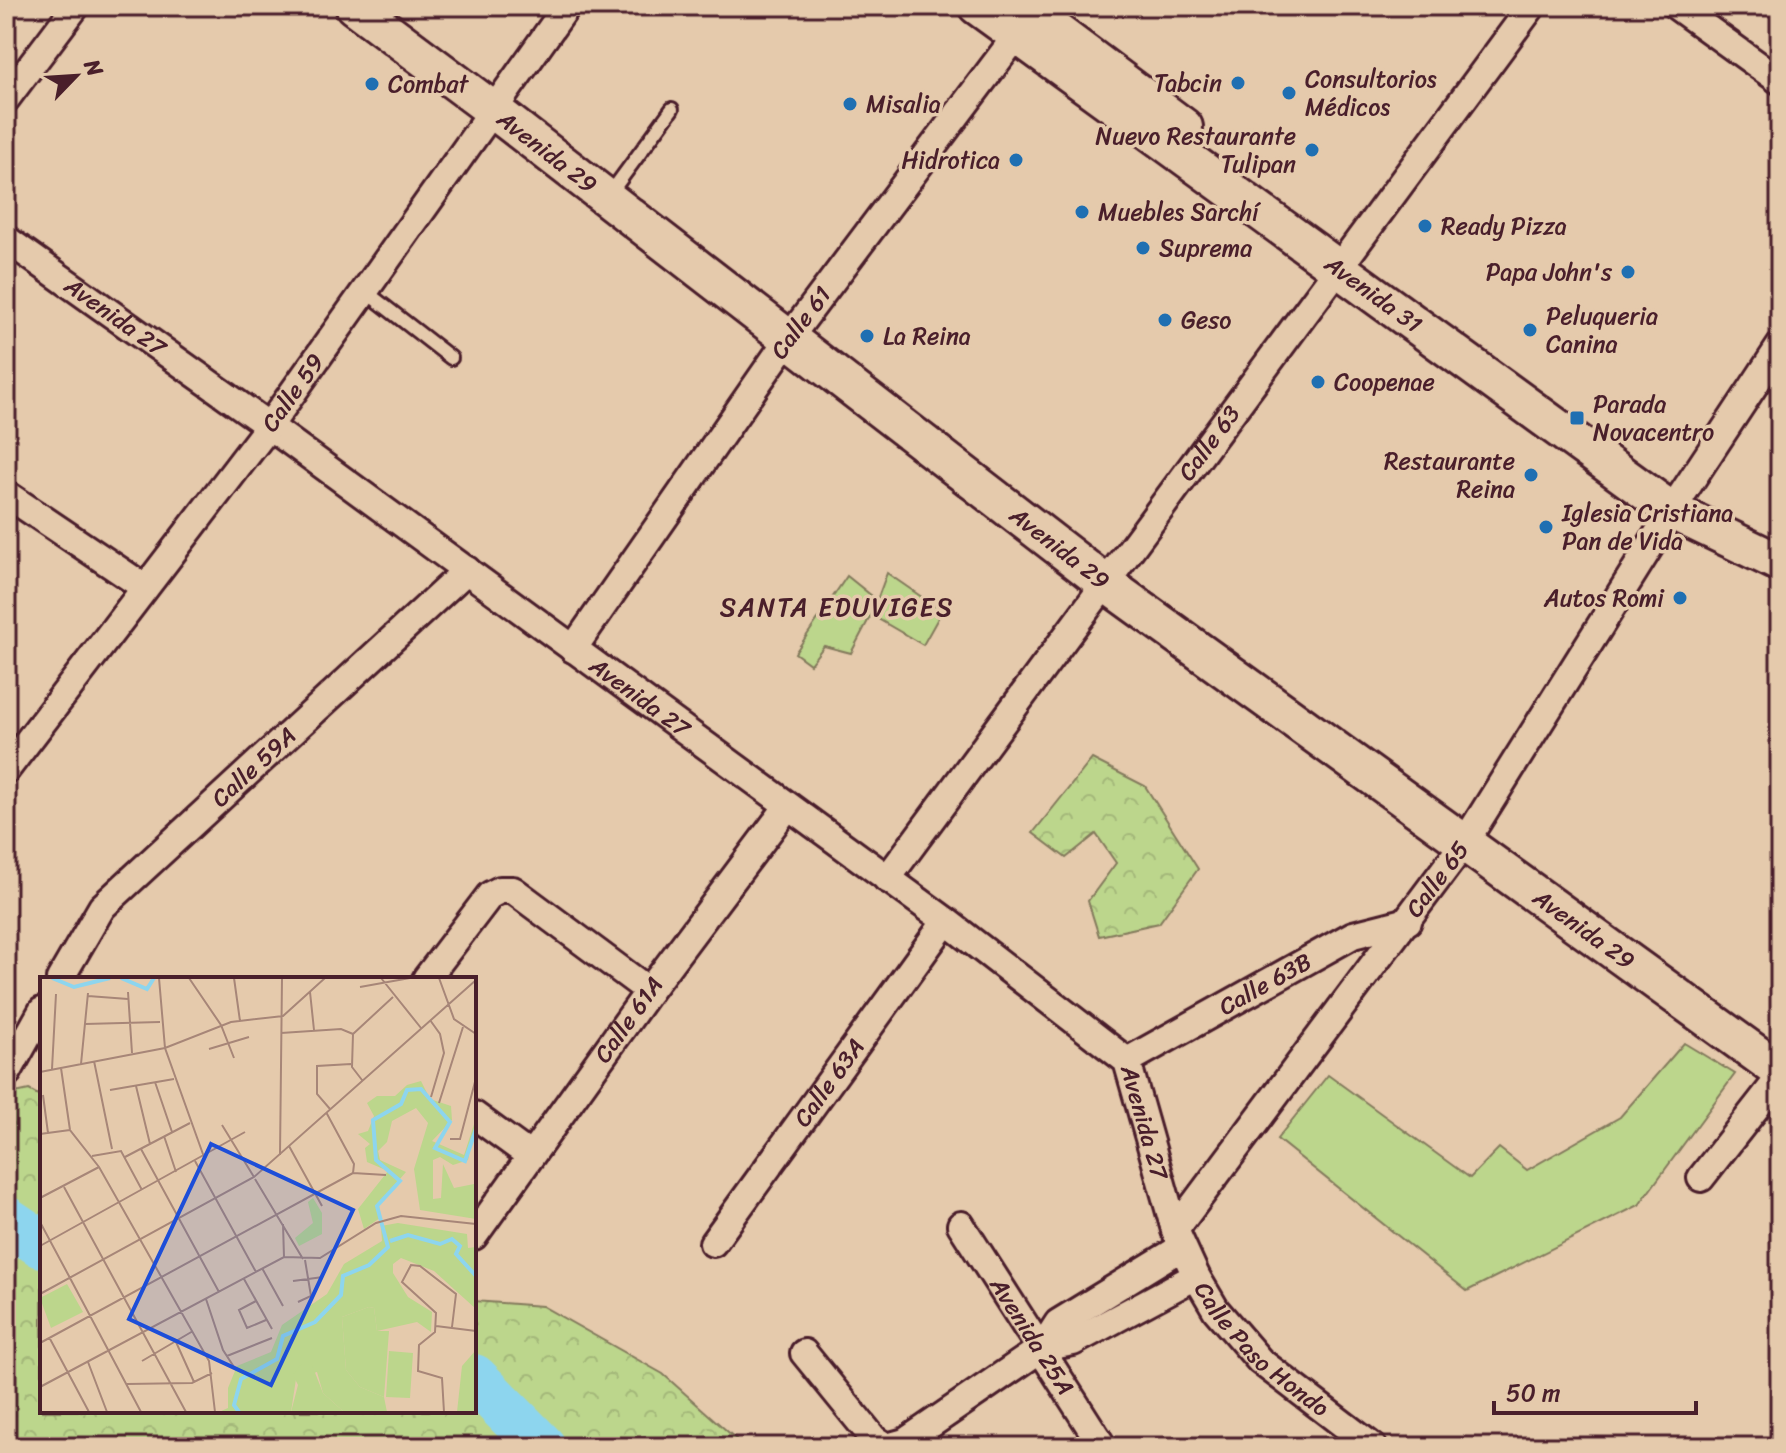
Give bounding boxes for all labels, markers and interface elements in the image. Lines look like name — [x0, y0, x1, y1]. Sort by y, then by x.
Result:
north arrow — [36, 36, 116, 116]
text: N — [72, 52, 115, 84]
place label: Consultorios Médicos — [1305, 58, 1437, 128]
place label: Tabcin — [1154, 62, 1222, 104]
place label: Combat — [388, 63, 469, 105]
marker: Tabcin — [1229, 74, 1247, 92]
marker: Combat — [363, 75, 381, 93]
place label: Misalia — [866, 83, 941, 125]
marker: Consultorios Médicos — [1280, 84, 1298, 102]
marker: Misalia — [841, 95, 859, 113]
street label: Avenida 29 — [487, 98, 607, 205]
place label: Nuevo Restaurante Tulipan — [1096, 115, 1296, 185]
place label: Hidrotica — [901, 139, 1000, 181]
marker: Nuevo Restaurante Tulipan — [1303, 141, 1321, 159]
marker: Hidrotica — [1007, 151, 1025, 169]
place label: Muebles Sarchí — [1098, 191, 1262, 233]
marker: Muebles Sarchí — [1073, 203, 1091, 221]
place label: Ready Pizza — [1441, 205, 1567, 247]
marker: Ready Pizza — [1416, 217, 1434, 235]
place label: Suprema — [1159, 227, 1252, 269]
marker: Suprema — [1134, 239, 1152, 257]
street label: Avenida 31 — [1314, 243, 1432, 344]
place label: Papa John's — [1486, 251, 1613, 293]
marker: Papa John's — [1619, 263, 1637, 281]
street label: Avenida 27 — [54, 265, 176, 369]
street label: Calle 61 — [759, 277, 842, 368]
place label: Peluqueria Canina — [1546, 295, 1658, 365]
place label: Geso — [1181, 299, 1232, 341]
marker: Geso — [1156, 311, 1174, 329]
place label: La Reina — [883, 315, 971, 357]
marker: Peluqueria Canina — [1521, 321, 1539, 339]
marker: La Reina — [858, 327, 876, 345]
street label: Calle 59 — [250, 344, 336, 441]
place label: Coopenae — [1334, 361, 1435, 403]
marker: Coopenae — [1309, 373, 1327, 391]
place label: Parada Novacentro — [1593, 383, 1714, 453]
street label: Calle 63 — [1167, 396, 1252, 490]
marker: Parada Novacentro — [1568, 409, 1586, 427]
place label: Restaurante Reina — [1384, 440, 1515, 510]
marker: Restaurante Reina — [1522, 466, 1540, 484]
place label: Iglesia Cristiana Pan de Vida — [1561, 492, 1733, 562]
street label: Avenida 29 — [999, 495, 1120, 601]
marker: Iglesia Cristiana Pan de Vida — [1537, 518, 1555, 536]
place label: Autos Romi — [1543, 577, 1665, 619]
district label: SANTA EDUVIGES — [720, 584, 954, 630]
marker: Autos Romi — [1671, 589, 1689, 607]
street label: Avenida 27 — [579, 645, 701, 749]
street label: Calle 59A — [201, 716, 306, 818]
street label: Calle 65 — [1394, 831, 1480, 927]
street label: Avenida 29 — [1523, 877, 1644, 981]
street label: Calle 63B — [1211, 941, 1319, 1027]
street label: Calle 61A — [583, 967, 674, 1072]
inset map — [40, 977, 476, 1413]
street label: Calle 63A — [782, 1029, 876, 1136]
street label: Avenida 27 — [1108, 1059, 1181, 1186]
street label: Avenida 25A — [978, 1268, 1086, 1404]
street label: Calle Paso Hondo — [1183, 1273, 1339, 1428]
scale bar — [1494, 1365, 1696, 1415]
text: 50 m — [1506, 1372, 1561, 1414]

